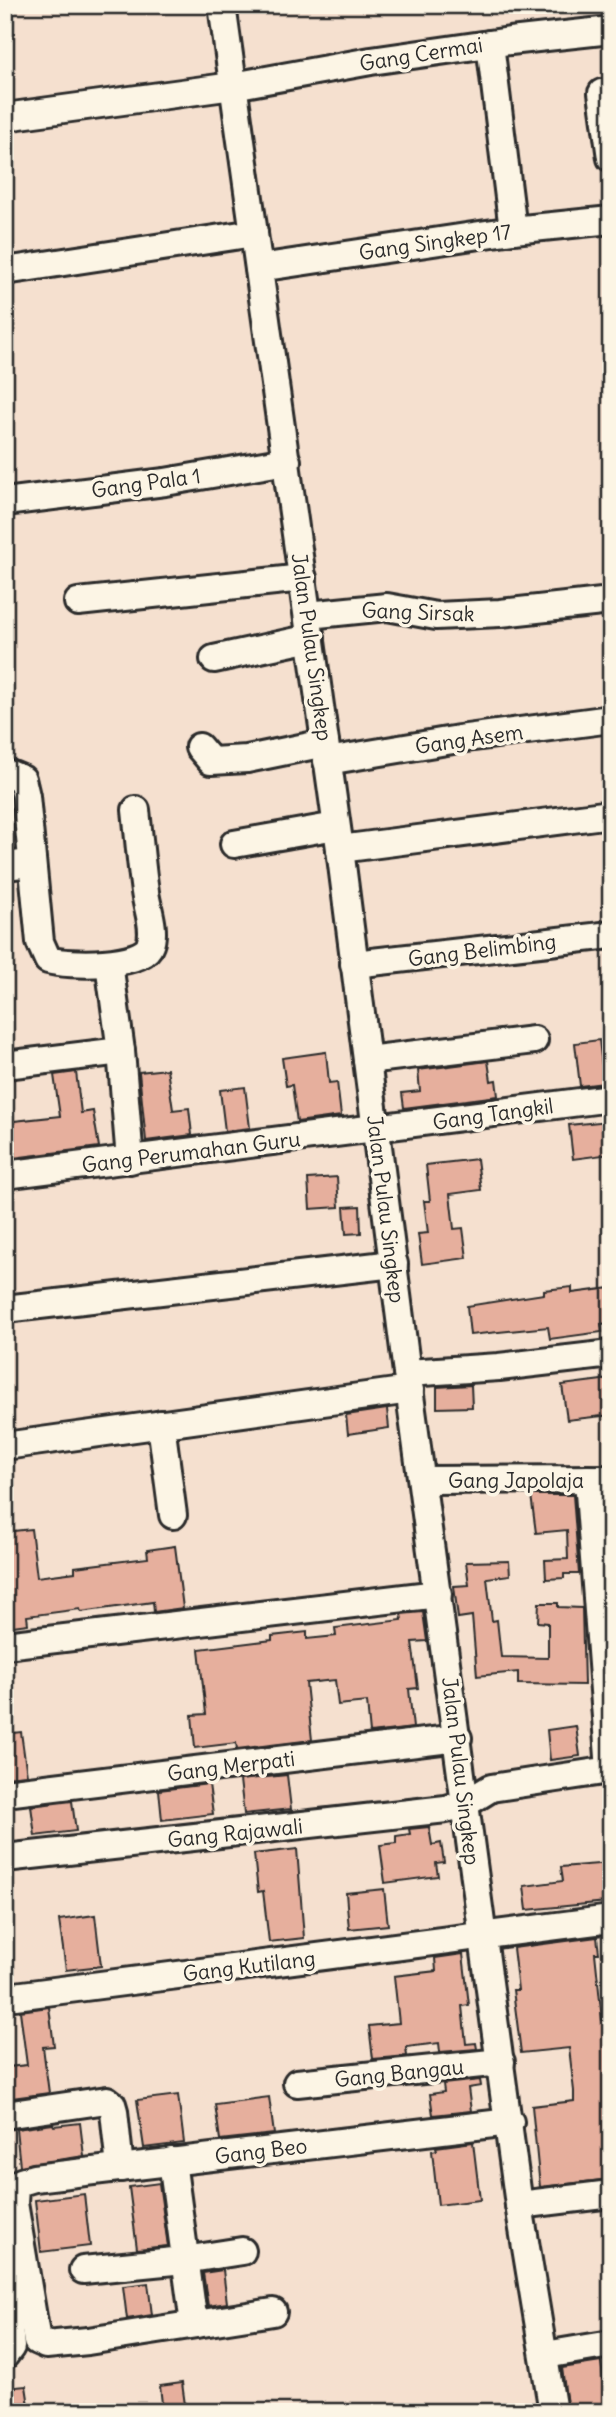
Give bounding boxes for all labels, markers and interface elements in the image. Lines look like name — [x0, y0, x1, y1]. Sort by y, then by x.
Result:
street label: Gang Cermai — [357, 31, 485, 77]
street label: Gang Singkep 17 — [357, 218, 513, 266]
street label: Gang Pala 1 — [90, 462, 202, 504]
street label: Jalan Pulau Singkep — [285, 551, 339, 743]
street label: Gang Sirsak — [361, 597, 475, 627]
street label: Gang Asem — [413, 718, 525, 760]
street label: Gang Belimbing — [406, 928, 558, 972]
street label: Gang Tangkil — [431, 1092, 555, 1136]
street label: Jalan Pulau Singkep — [361, 1113, 411, 1305]
street label: Gang Perumahan Guru — [80, 1125, 302, 1179]
street label: Gang Japolaja — [448, 1467, 584, 1494]
street label: Jalan Pulau Singkep — [436, 1675, 486, 1867]
street label: Gang Merpati — [166, 1745, 296, 1787]
street label: Gang Rajawali — [166, 1812, 304, 1854]
street label: Gang Kutilang — [181, 1944, 317, 1988]
street label: Gang Bangau — [333, 2053, 465, 2093]
street label: Gang Beo — [213, 2132, 309, 2170]

